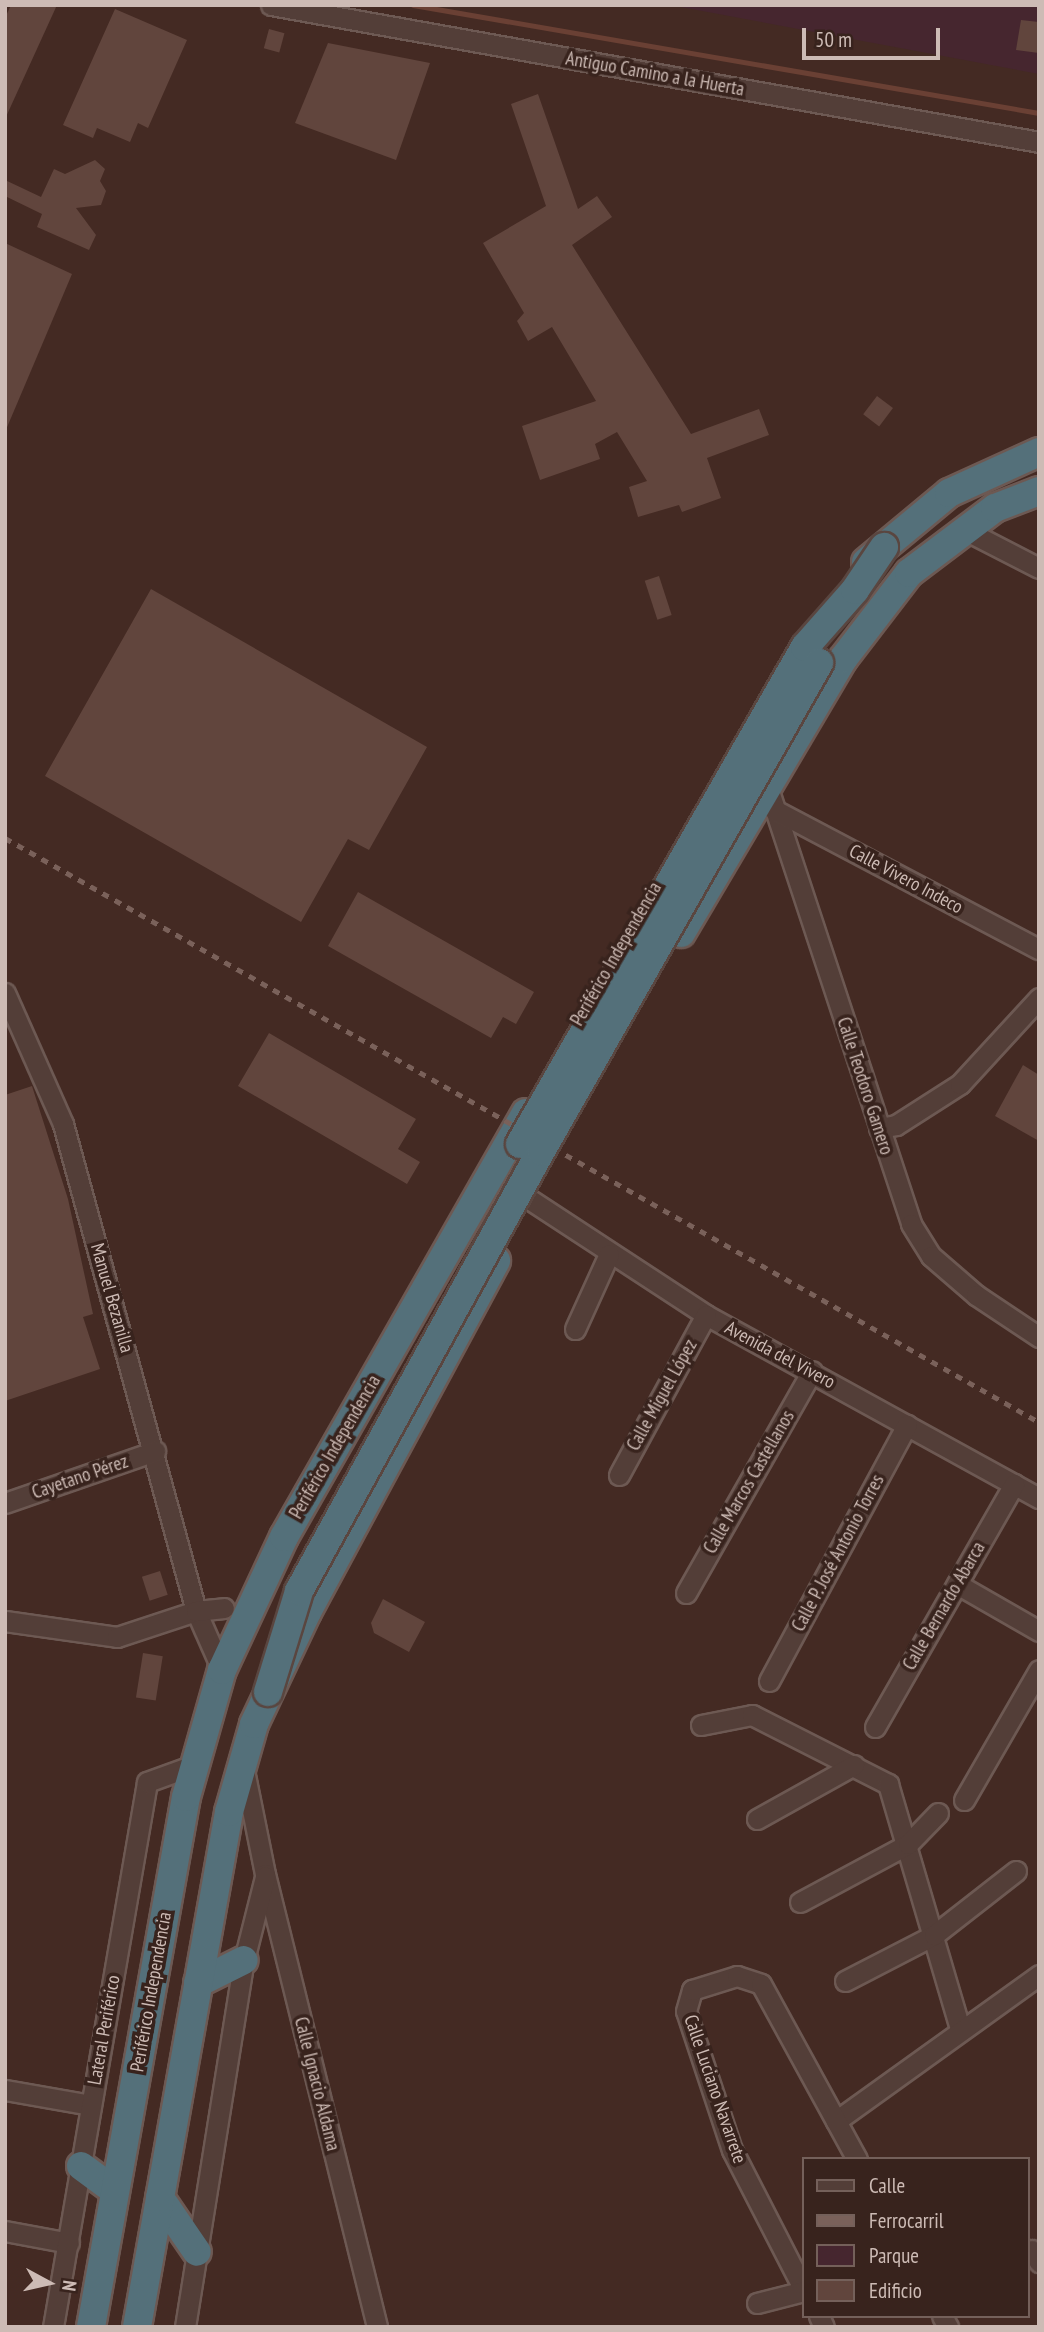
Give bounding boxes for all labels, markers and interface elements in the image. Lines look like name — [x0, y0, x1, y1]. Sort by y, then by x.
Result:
scale bar — [806, 14, 944, 58]
text: 50 m — [815, 26, 852, 53]
street label: Antiguo Camino a la Huerta — [564, 47, 746, 101]
street label: Calle Vivero Indeco — [845, 839, 967, 919]
street label: Periférico Independencia — [566, 878, 666, 1030]
street label: Calle Teodoro Gamero — [832, 1014, 898, 1158]
street label: Manuel Bezanilla — [86, 1241, 138, 1355]
street label: Avenida del Vivero — [721, 1316, 839, 1394]
street label: Calle Miguel López — [622, 1335, 702, 1455]
street label: Periférico Independencia — [285, 1371, 385, 1523]
street label: Calle Marcos Castellanos — [699, 1406, 799, 1558]
street label: Cayetano Pérez — [29, 1450, 131, 1504]
street label: Calle P. José Antonio Torres — [786, 1470, 890, 1636]
street label: Calle Bernardo Abarca — [898, 1538, 990, 1674]
street label: Periférico Independencia — [126, 1910, 176, 2074]
street label: Lateral Periférico — [83, 1973, 125, 2087]
street label: Calle Luciano Navarrete — [679, 2012, 751, 2166]
street label: Calle Ignacio Aldama — [289, 2014, 345, 2154]
legend — [802, 2157, 1030, 2318]
text: Calle — [869, 2172, 905, 2199]
text: Ferrocarril — [869, 2207, 944, 2234]
text: Parque — [869, 2242, 919, 2269]
north arrow — [14, 2248, 84, 2318]
text: Edificio — [869, 2277, 922, 2304]
text: N — [57, 2279, 82, 2293]

